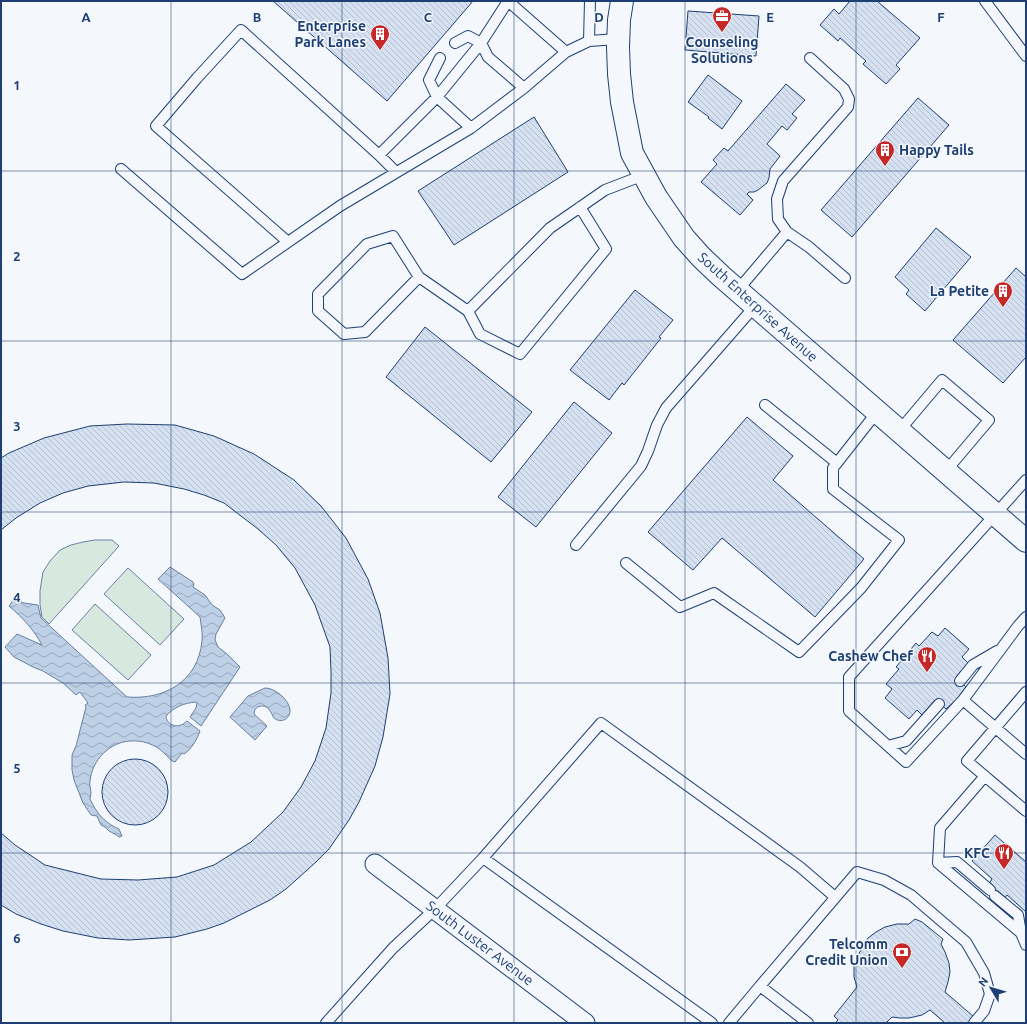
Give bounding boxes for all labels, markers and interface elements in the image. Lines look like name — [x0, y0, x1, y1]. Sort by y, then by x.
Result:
office icon: Counseling Solutions — [711, 5, 733, 33]
text: A — [81, 10, 91, 24]
text: B — [253, 10, 262, 24]
text: C — [424, 10, 433, 24]
text: D — [594, 10, 604, 24]
text: E — [766, 10, 774, 24]
text: F — [937, 10, 945, 24]
place label: Enterprise Park Lanes — [295, 18, 366, 50]
building icon: Enterprise Park Lanes — [369, 23, 391, 51]
place label: Counseling Solutions — [686, 34, 758, 66]
text: 1 — [13, 78, 21, 92]
building icon: Happy Tails — [874, 139, 896, 167]
place label: Happy Tails — [899, 142, 974, 158]
text: 2 — [13, 249, 21, 263]
street label: South Enterprise Avenue — [695, 249, 821, 365]
building icon: La Petite — [992, 280, 1014, 308]
place label: La Petite — [930, 283, 989, 299]
text: 3 — [13, 419, 21, 433]
text: 4 — [13, 590, 21, 604]
restaurant icon: Cashew Chef — [916, 645, 938, 673]
place label: Cashew Chef — [828, 648, 913, 664]
text: 5 — [13, 761, 21, 775]
restaurant icon: KFC — [993, 842, 1015, 870]
place label: KFC — [964, 845, 990, 861]
street label: South Luster Avenue — [423, 897, 537, 989]
text: 6 — [13, 931, 21, 945]
place label: Telcomm Credit Union — [805, 936, 888, 968]
bank icon: Telcomm Credit Union — [891, 941, 913, 969]
north arrow — [971, 968, 1011, 1008]
text: N — [976, 975, 990, 989]

